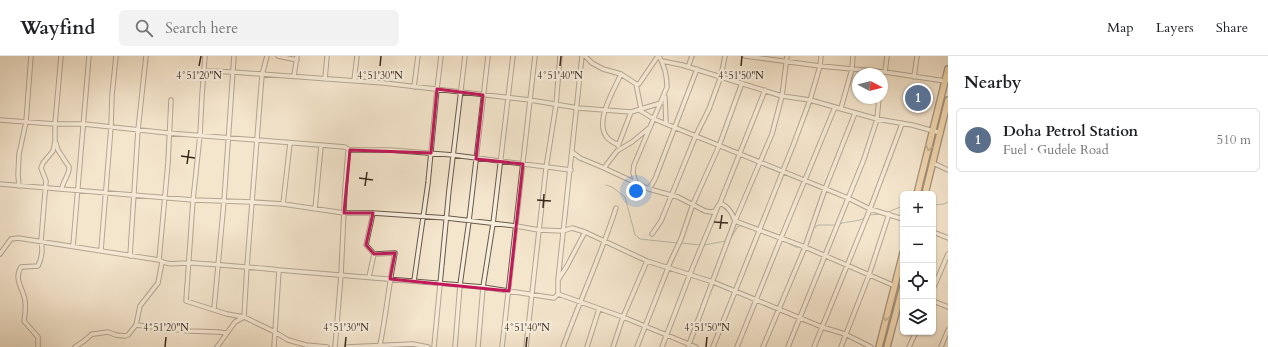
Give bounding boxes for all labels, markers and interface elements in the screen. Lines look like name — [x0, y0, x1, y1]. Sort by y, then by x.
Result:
search box — [119, 10, 399, 46]
text: Wayfind — [20, 15, 95, 41]
icon: search — [133, 17, 155, 39]
text: Search here — [165, 18, 238, 38]
text: Map — [1107, 18, 1134, 37]
text: Layers — [1156, 18, 1194, 37]
text: Share — [1216, 18, 1248, 37]
north arrow — [852, 68, 888, 104]
text: 4°51'20"N — [176, 69, 222, 83]
text: 4°51'30"N — [357, 69, 403, 83]
text: 4°51'40"N — [537, 69, 583, 83]
text: 4°51'50"N — [718, 69, 764, 83]
text: Nearby — [964, 71, 1021, 94]
pin: 1 — [905, 83, 931, 113]
text: Doha Petrol Station — [1003, 121, 1138, 141]
text: 1 — [975, 131, 981, 149]
text: 510 m — [1217, 131, 1251, 149]
text: Fuel · Gudele Road — [1003, 141, 1109, 159]
one-way arrow — [925, 144, 934, 151]
your location — [626, 181, 646, 201]
map controls — [900, 191, 936, 335]
button: + — [900, 191, 936, 227]
button: − — [900, 227, 936, 263]
button: locate — [900, 263, 936, 299]
button: layers — [900, 299, 936, 335]
one-way arrow — [883, 315, 891, 321]
text: 4°51'20"N — [143, 321, 189, 335]
text: 4°51'30"N — [323, 321, 369, 335]
text: 4°51'40"N — [504, 321, 550, 335]
text: 4°51'50"N — [684, 321, 730, 335]

